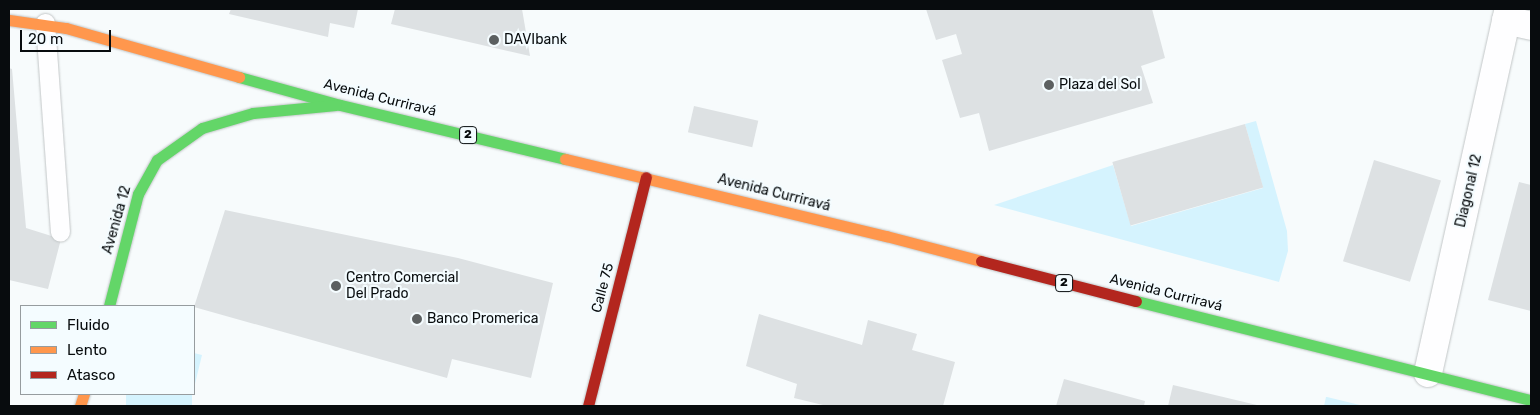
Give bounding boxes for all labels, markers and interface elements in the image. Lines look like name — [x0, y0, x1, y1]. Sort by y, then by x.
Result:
scale bar — [22, 20, 114, 52]
text: 20 m — [28, 30, 63, 48]
place label: DAVIbank — [504, 32, 567, 48]
marker: DAVIbank — [488, 34, 500, 46]
street label: Avenida Curriravá — [322, 76, 438, 120]
place label: Plaza del Sol — [1059, 77, 1141, 93]
marker: Plaza del Sol — [1043, 79, 1055, 91]
road number: 2 — [458, 126, 478, 144]
street label: Diagonal 12 — [1452, 153, 1486, 229]
street label: Avenida Curriravá — [716, 171, 832, 215]
street label: Avenida 12 — [99, 184, 135, 256]
street label: Calle 75 — [588, 261, 618, 315]
place label: Centro Comercial Del Prado — [346, 270, 459, 302]
street label: Avenida Curriravá — [1108, 271, 1224, 315]
road number: 2 — [1054, 274, 1074, 292]
marker: Centro Comercial Del Prado — [330, 280, 342, 292]
legend — [20, 305, 195, 395]
place label: Banco Promerica — [427, 311, 538, 327]
marker: Banco Promerica — [411, 313, 423, 325]
text: Fluido — [67, 316, 110, 334]
text: Lento — [67, 341, 107, 359]
text: Atasco — [67, 366, 115, 384]

